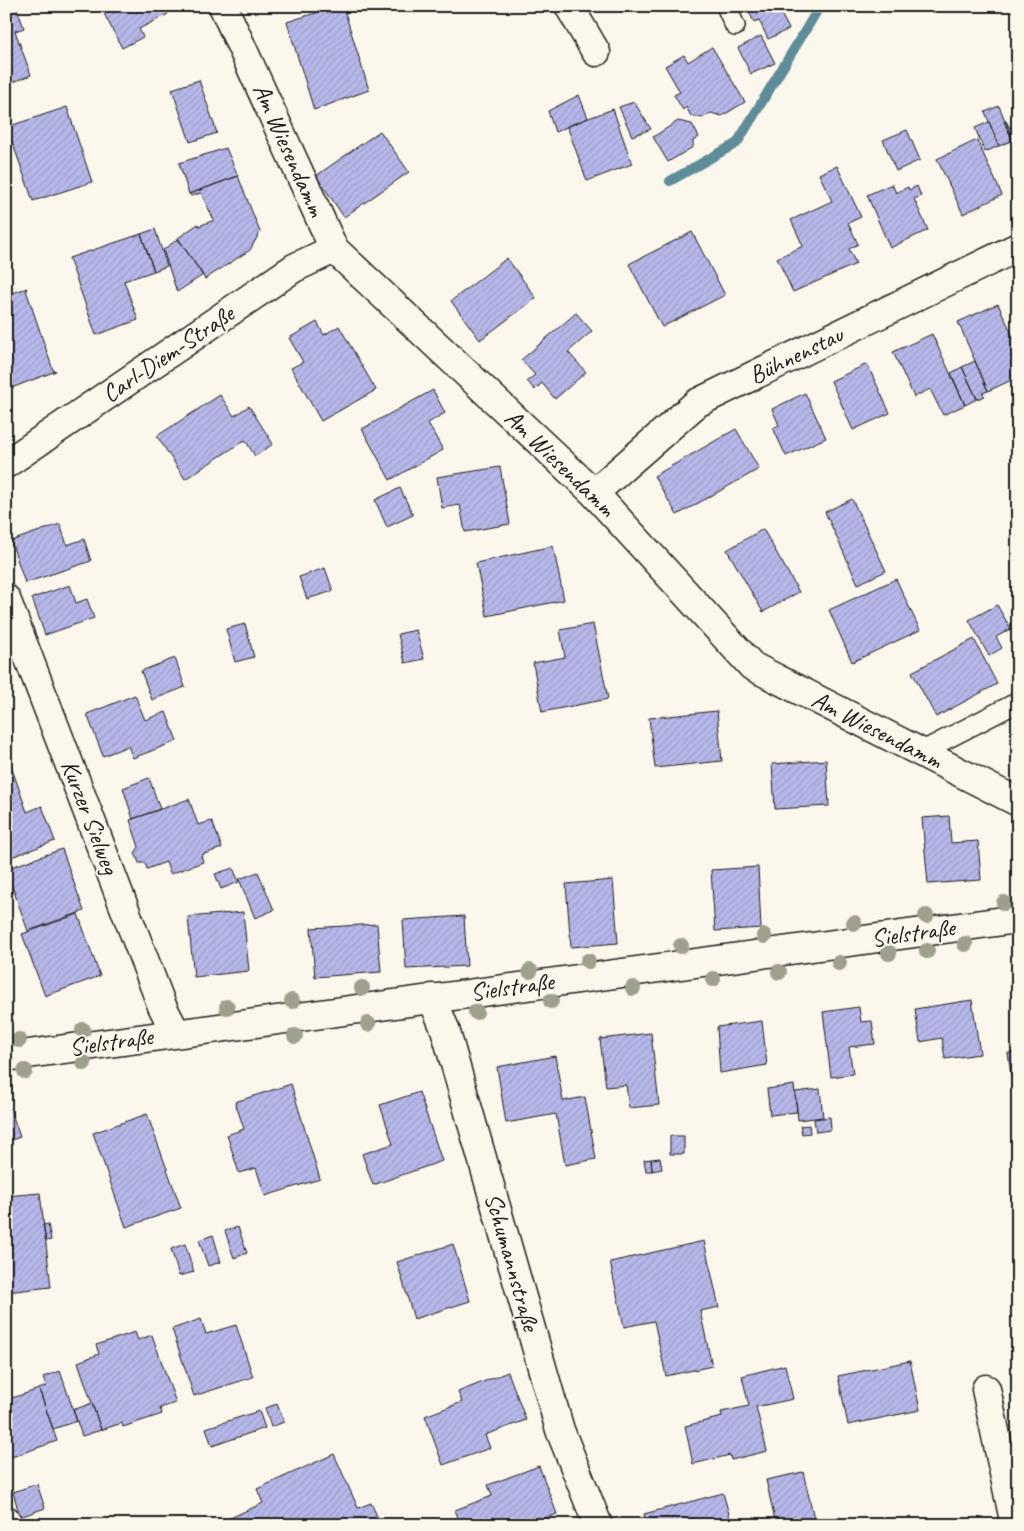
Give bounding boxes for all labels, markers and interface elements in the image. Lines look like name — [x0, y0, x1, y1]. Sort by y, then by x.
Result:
street label: Am Wiesendamm — [245, 79, 333, 222]
street label: Carl-Diem-Straße — [96, 297, 242, 410]
street label: Bühnenstau — [744, 318, 850, 391]
street label: Am Wiesendamm — [498, 402, 623, 525]
street label: Am Wiesendamm — [806, 683, 948, 777]
street label: Kurzer Sielweg — [54, 755, 127, 881]
street label: Sielstraße — [869, 911, 959, 955]
street label: Sielstraße — [468, 965, 558, 1009]
street label: Sielstraße — [67, 1020, 157, 1064]
street label: Schumannstraße — [477, 1189, 547, 1336]

